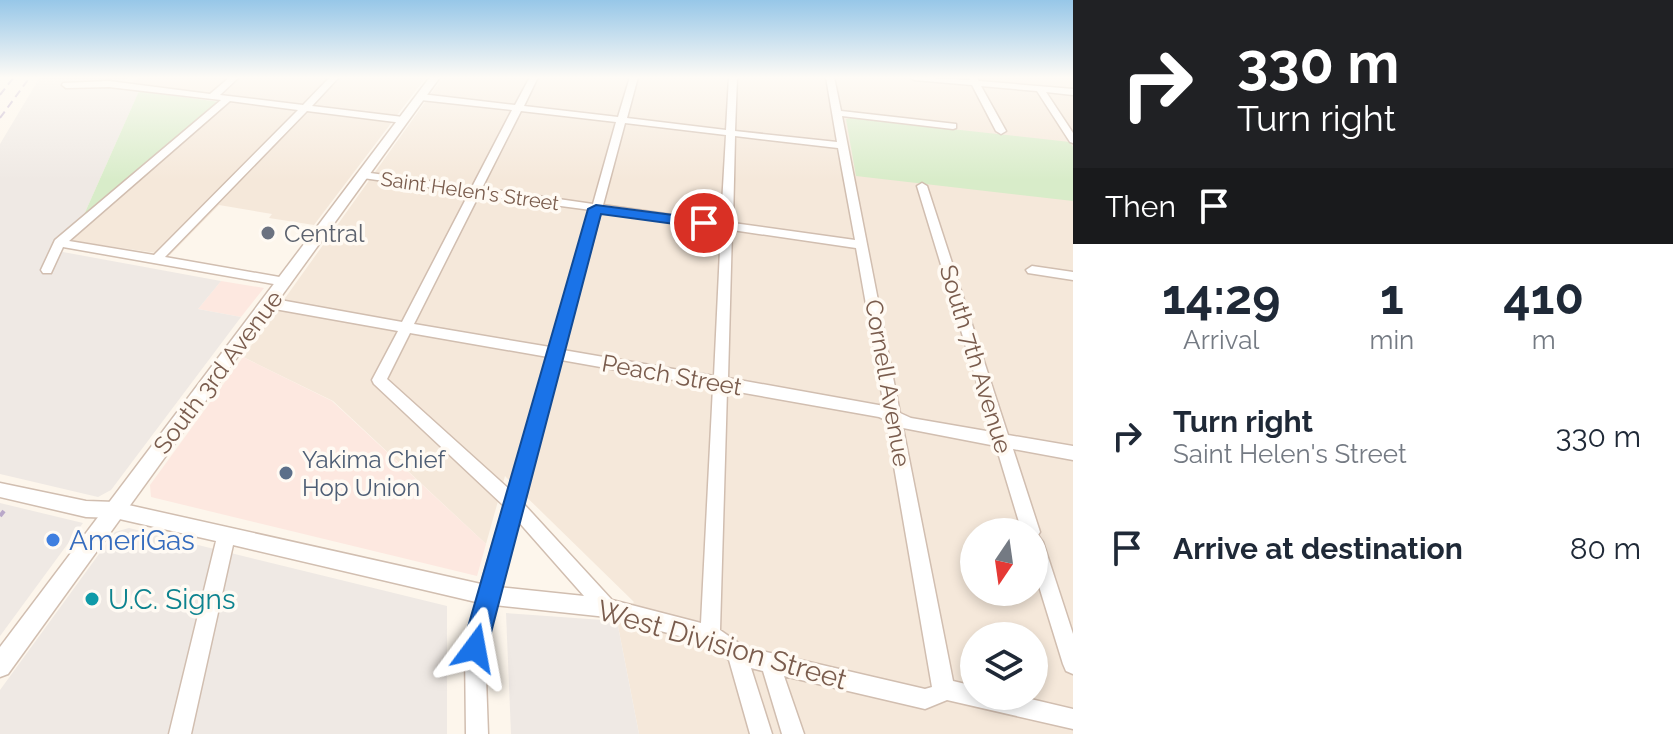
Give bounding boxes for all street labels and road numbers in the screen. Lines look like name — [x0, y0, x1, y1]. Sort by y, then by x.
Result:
street label: Saint Helen's Street — [379, 167, 561, 215]
street label: South 7th Avenue — [934, 261, 1018, 457]
street label: South 3rd Avenue — [147, 285, 289, 459]
street label: Cornell Avenue — [859, 297, 917, 469]
street label: Peach Street — [600, 348, 744, 402]
street label: West Division Street — [593, 594, 851, 697]

